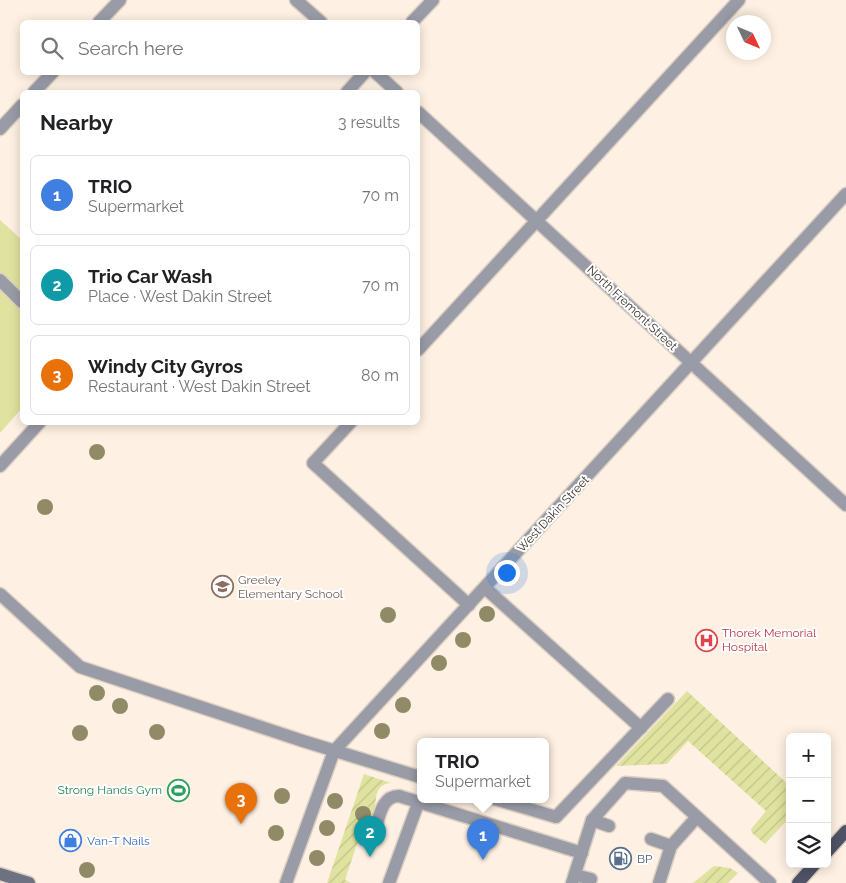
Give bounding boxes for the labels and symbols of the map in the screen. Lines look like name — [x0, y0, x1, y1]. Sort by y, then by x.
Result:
north arrow — [726, 15, 771, 60]
street label: North Fremont Street — [584, 263, 680, 353]
street label: West Dakin Street — [514, 473, 592, 555]
your location — [494, 560, 520, 586]
place label: Greeley Elementary School — [238, 573, 344, 601]
school or university icon: Greeley Elementary School — [210, 575, 234, 599]
place label: Thorek Memorial Hospital — [722, 626, 817, 654]
hospital icon: Thorek Memorial Hospital — [694, 628, 718, 652]
sports icon: Strong Hands Gym — [166, 778, 190, 802]
place label: Strong Hands Gym — [58, 783, 162, 797]
pin: 3 — [225, 783, 257, 824]
pin: 2 — [354, 816, 386, 857]
pin: 1 — [467, 819, 499, 860]
shop icon: Van-T Nails — [59, 829, 83, 853]
place label: Van-T Nails — [87, 834, 150, 848]
fuel station icon: BP — [609, 847, 633, 871]
place label: BP — [637, 852, 653, 866]

